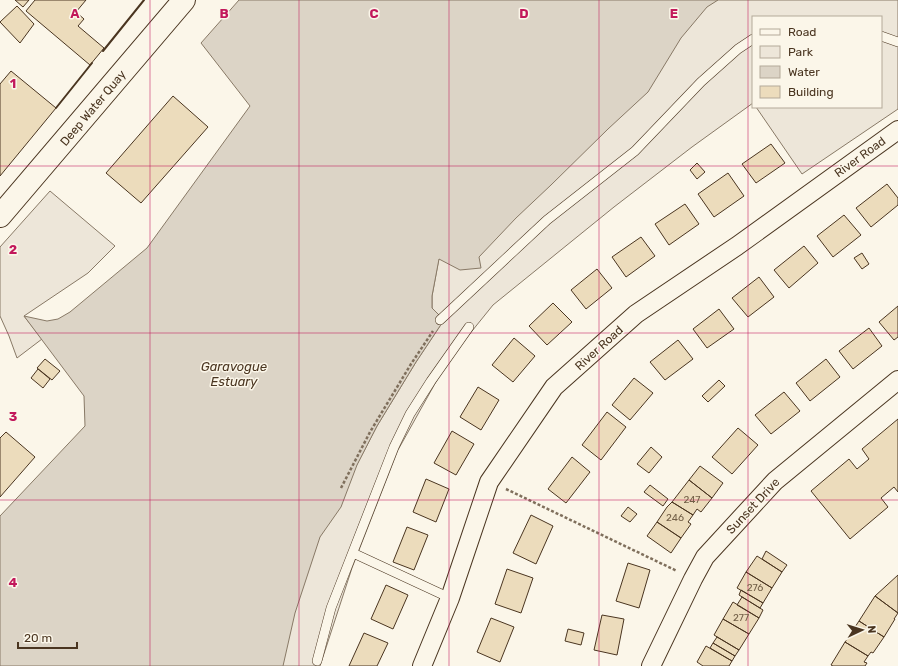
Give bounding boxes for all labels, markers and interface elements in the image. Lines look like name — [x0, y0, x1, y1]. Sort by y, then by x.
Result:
text: A — [70, 6, 80, 21]
text: B — [219, 6, 229, 21]
text: C — [369, 6, 379, 21]
text: D — [519, 6, 529, 21]
text: E — [670, 6, 678, 21]
legend — [752, 16, 882, 108]
text: Road — [788, 25, 816, 39]
text: Park — [788, 45, 814, 59]
text: Water — [788, 65, 820, 79]
street label: Deep Water Quay — [57, 67, 129, 149]
text: 1 — [10, 76, 16, 91]
text: Building — [788, 85, 834, 99]
street label: River Road — [832, 134, 888, 180]
text: 2 — [9, 242, 17, 257]
street label: River Road — [572, 323, 626, 373]
water label: Garavogue Estuary — [201, 359, 267, 389]
text: 3 — [9, 409, 18, 424]
street label: Sunset Drive — [724, 475, 783, 537]
house number: 247 — [684, 494, 700, 506]
house number: 246 — [666, 512, 684, 524]
text: 4 — [9, 575, 18, 590]
house number: 276 — [747, 582, 763, 594]
north arrow — [842, 610, 882, 650]
house number: 277 — [733, 612, 749, 624]
scale bar — [18, 624, 77, 650]
text: N — [865, 625, 878, 634]
text: 20 m — [24, 631, 52, 645]

